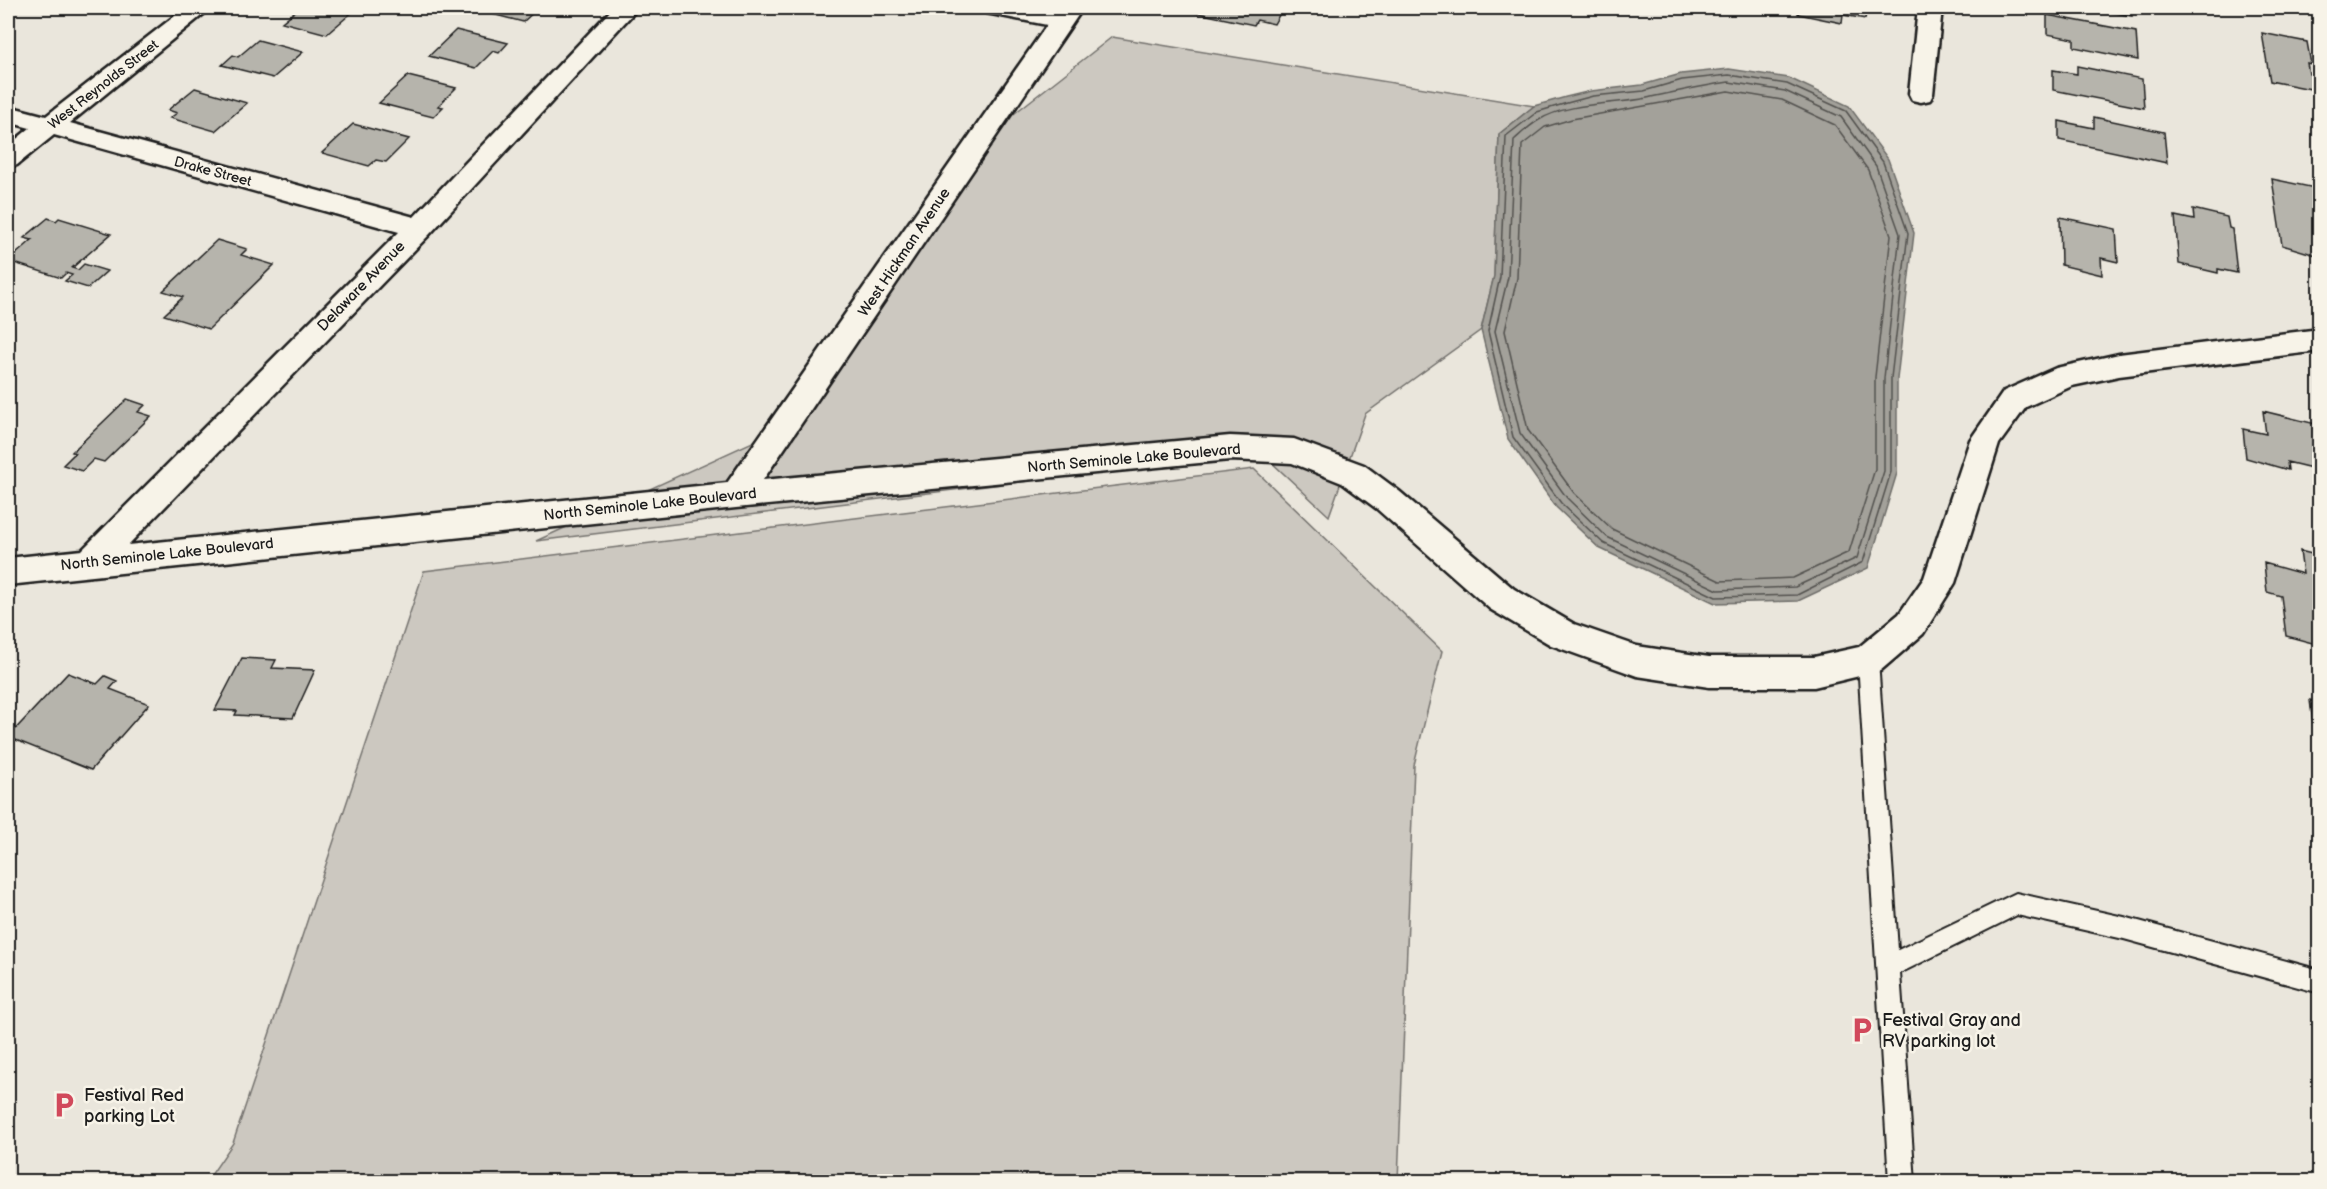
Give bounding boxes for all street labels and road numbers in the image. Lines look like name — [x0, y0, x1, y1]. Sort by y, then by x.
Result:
street label: West Reynolds Street — [45, 36, 162, 133]
street label: Drake Street — [172, 153, 254, 190]
street label: West Hickman Avenue — [854, 184, 955, 320]
street label: Delaware Avenue — [313, 237, 409, 335]
street label: North Seminole Lake Boulevard — [1027, 440, 1242, 477]
street label: North Seminole Lake Boulevard — [543, 484, 758, 525]
street label: North Seminole Lake Boulevard — [60, 534, 275, 575]

